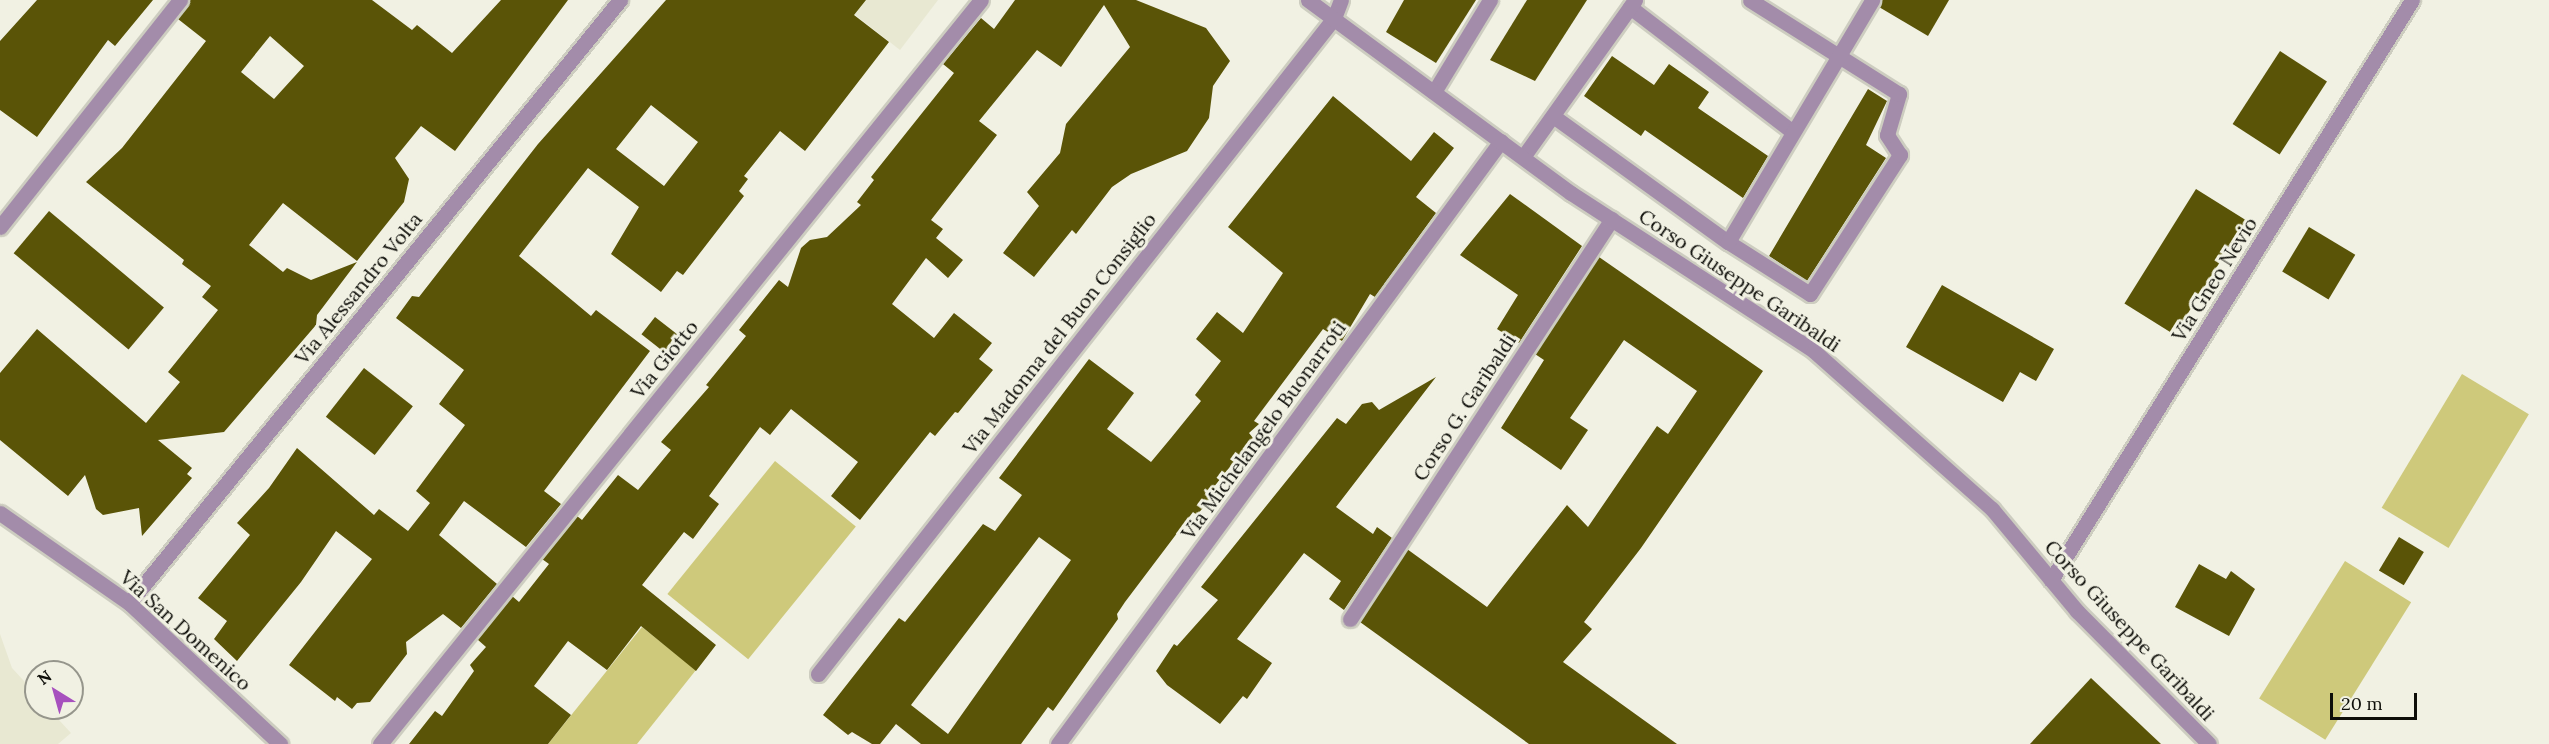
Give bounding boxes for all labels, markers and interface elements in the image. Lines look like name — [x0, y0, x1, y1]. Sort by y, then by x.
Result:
street label: Corso Giuseppe Garibaldi — [1635, 203, 1845, 357]
street label: Via Alessandro Volta — [289, 207, 427, 369]
street label: Via Madonna del Buon Consiglio — [957, 207, 1161, 459]
street label: Via Gneo Nevio — [2166, 212, 2262, 346]
street label: Via Giotto — [625, 315, 703, 403]
street label: Via Michelangelo Buonarroti — [1176, 316, 1350, 544]
street label: Corso G. Garibaldi — [1407, 329, 1521, 485]
street label: Corso Giuseppe Garibaldi — [2040, 535, 2220, 725]
street label: Via San Domenico — [115, 565, 257, 695]
north arrow — [24, 660, 84, 720]
text: N — [33, 666, 55, 689]
scale bar — [2333, 681, 2420, 719]
text: 20 m — [2341, 692, 2383, 715]

